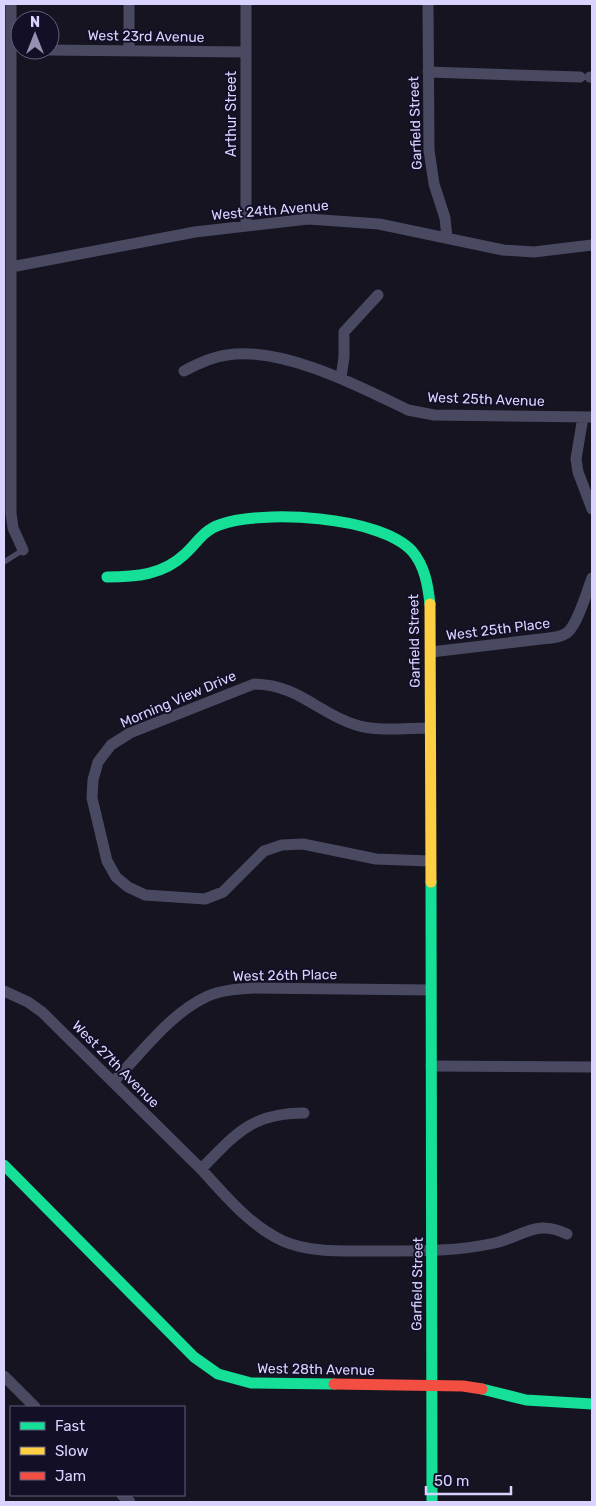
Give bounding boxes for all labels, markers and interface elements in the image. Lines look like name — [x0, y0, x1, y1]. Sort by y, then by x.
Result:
north arrow — [10, 10, 60, 60]
text: N — [30, 14, 40, 31]
street label: West 23rd Avenue — [87, 27, 205, 46]
street label: Arthur Street — [223, 70, 240, 157]
street label: Garfield Street — [405, 75, 426, 170]
street label: West 24th Avenue — [211, 197, 330, 224]
street label: West 25th Avenue — [427, 389, 545, 410]
street label: Garfield Street — [405, 593, 424, 688]
street label: West 25th Place — [445, 615, 551, 644]
street label: Morning View Drive — [118, 667, 239, 732]
street label: West 26th Place — [233, 966, 338, 985]
street label: West 27th Avenue — [69, 1017, 163, 1112]
street label: Garfield Street — [408, 1236, 427, 1331]
street label: West 28th Avenue — [257, 1360, 375, 1379]
legend — [10, 1406, 185, 1496]
text: Fast — [55, 1417, 85, 1435]
text: Slow — [55, 1442, 88, 1460]
scale bar — [426, 1464, 511, 1496]
text: Jam — [55, 1467, 86, 1485]
text: 50 m — [434, 1472, 469, 1490]

